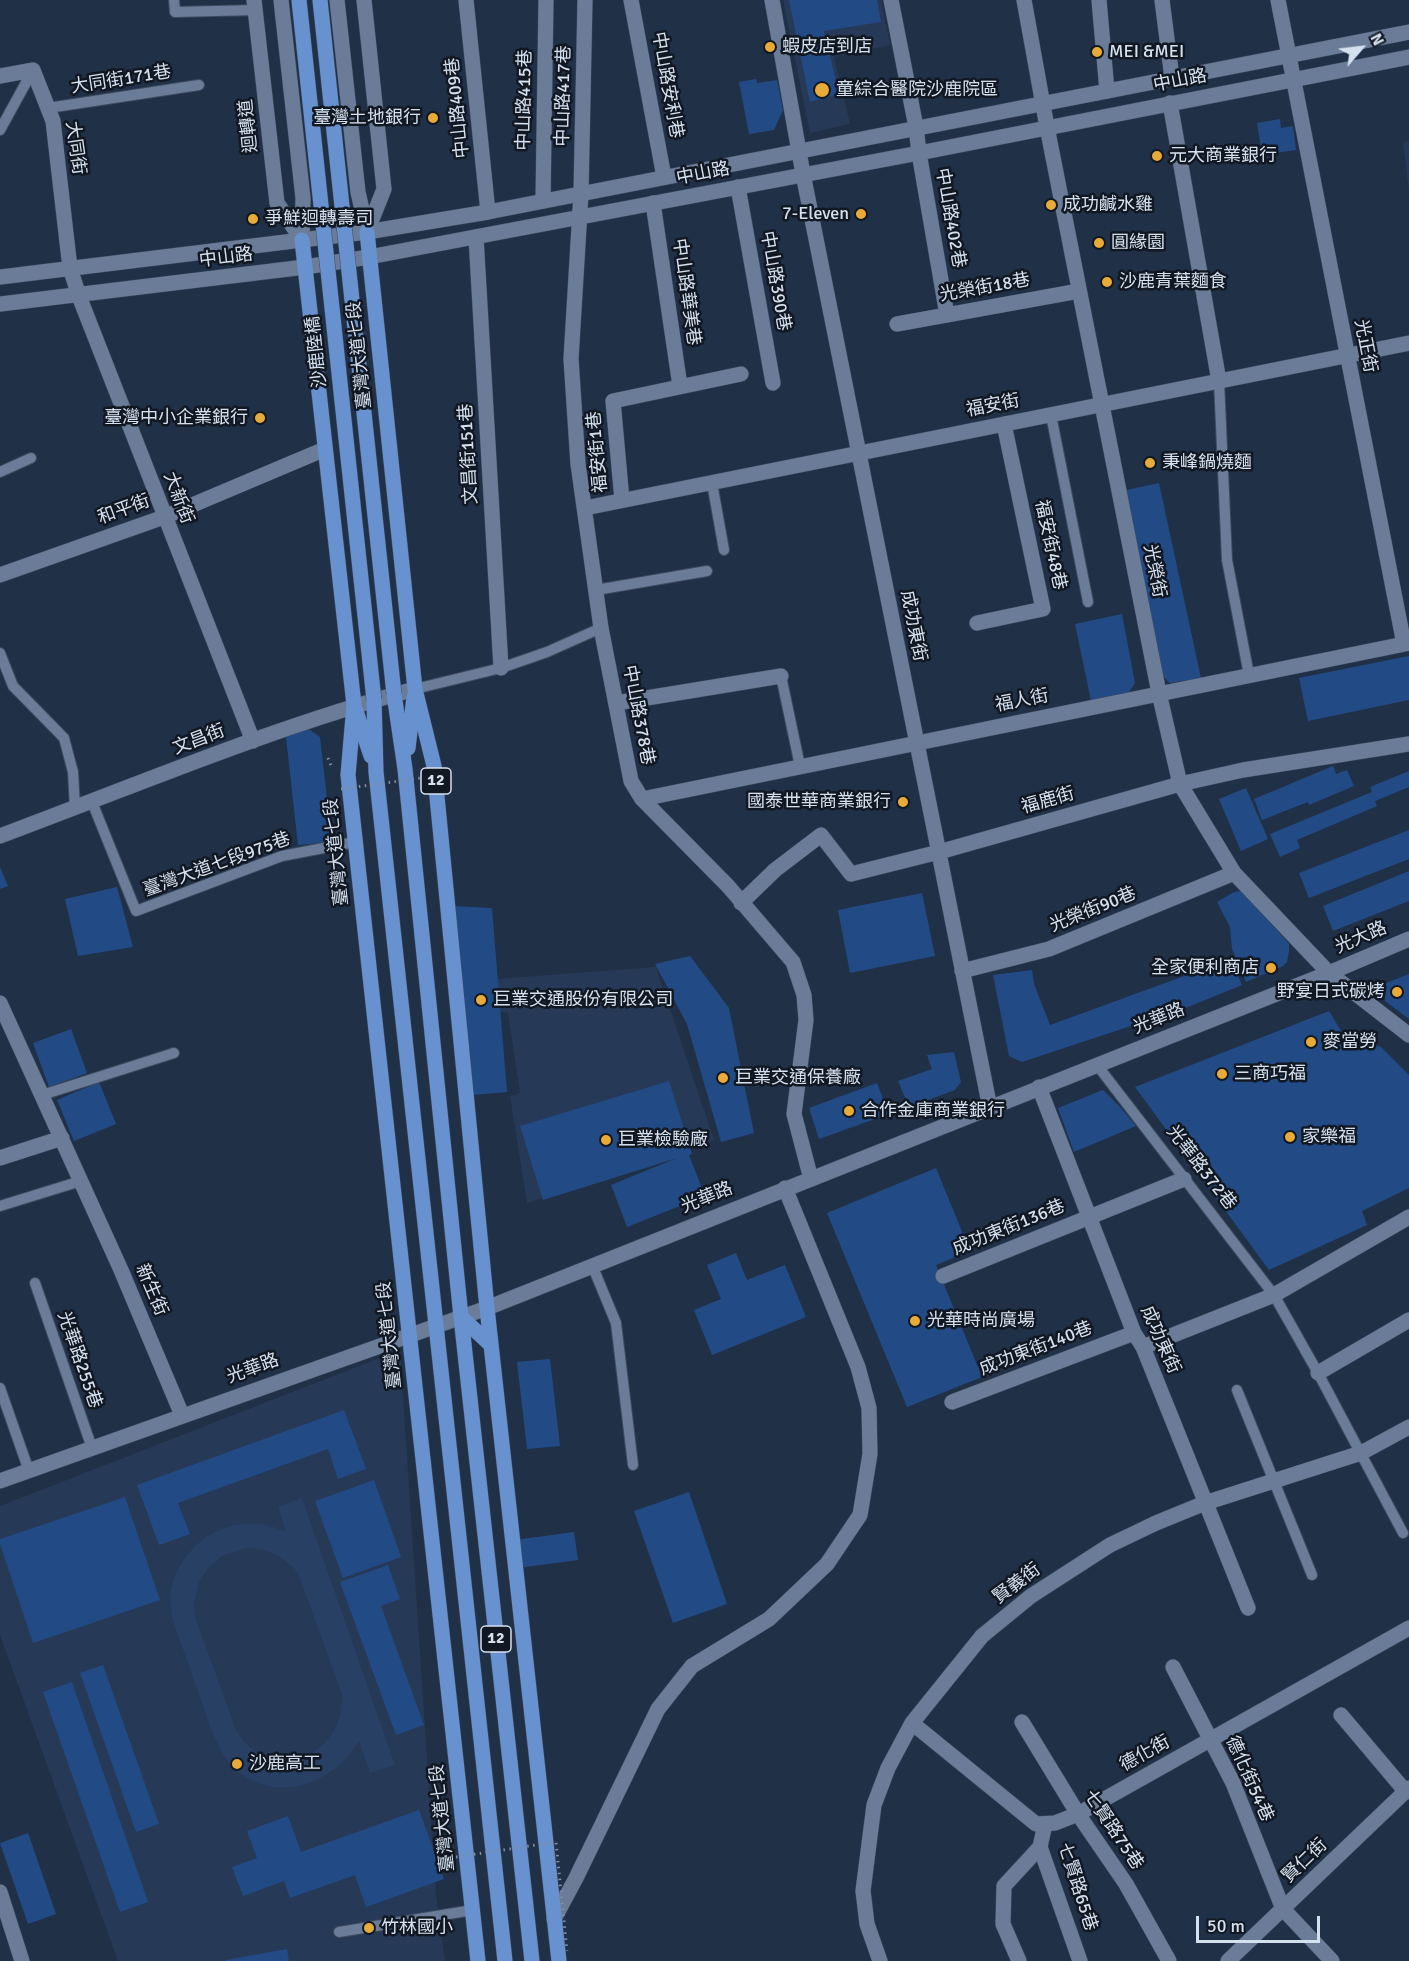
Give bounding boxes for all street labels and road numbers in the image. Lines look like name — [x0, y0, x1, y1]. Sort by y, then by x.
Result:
street label: 中山路安利巷 — [647, 30, 687, 140]
street label: 中山路417巷 — [552, 45, 576, 147]
street label: 中山路415巷 — [513, 49, 537, 151]
street label: 中山路409巷 — [442, 57, 474, 159]
street label: 大同街171巷 — [69, 61, 173, 99]
street label: 中山路 — [1151, 65, 1209, 97]
street label: 迴轉道 — [235, 98, 263, 154]
street label: 大同街 — [61, 120, 89, 176]
street label: 中山路 — [674, 158, 732, 190]
street label: 中山路402巷 — [931, 166, 969, 270]
street label: 中山路390巷 — [756, 229, 794, 333]
street label: 中山路華美巷 — [668, 237, 704, 347]
street label: 中山路 — [198, 244, 254, 272]
street label: 光榮街18巷 — [938, 269, 1032, 307]
street label: 臺灣大道七段 — [344, 300, 376, 410]
street label: 沙鹿陸橋 — [302, 315, 332, 389]
street label: 光正街 — [1349, 317, 1381, 375]
street label: 福安街 — [964, 390, 1022, 422]
street label: 文昌街151巷 — [456, 403, 482, 505]
street label: 福安街1巷 — [584, 410, 612, 494]
street label: 大新街 — [158, 469, 198, 527]
street label: 和平街 — [95, 491, 153, 529]
street label: 福安街48巷 — [1030, 498, 1070, 592]
street label: 光榮街 — [1138, 542, 1170, 600]
street label: 成功東街 — [896, 589, 930, 663]
street label: 中山路378巷 — [618, 663, 658, 767]
street label: 福人街 — [993, 685, 1051, 717]
street label: 文昌街 — [170, 720, 228, 760]
road number: 12 — [421, 768, 451, 794]
street label: 福鹿街 — [1019, 783, 1077, 819]
street label: 臺灣大道七段 — [321, 797, 353, 907]
street label: 臺灣大道七段975巷 — [140, 828, 294, 902]
street label: 光榮街90巷 — [1047, 883, 1139, 937]
street label: 光大路 — [1332, 918, 1390, 958]
street label: 光華路 — [1130, 999, 1188, 1039]
street label: 光華路372巷 — [1161, 1121, 1241, 1215]
street label: 光華路 — [678, 1178, 736, 1218]
street label: 成功東街136巷 — [950, 1196, 1068, 1260]
street label: 新生街 — [131, 1261, 171, 1319]
street label: 臺灣大道七段 — [374, 1280, 406, 1390]
street label: 成功東街 — [1135, 1303, 1185, 1377]
street label: 光華路255巷 — [52, 1309, 106, 1411]
street label: 成功東街140巷 — [977, 1318, 1095, 1380]
street label: 光華路 — [224, 1350, 282, 1388]
street label: 賢義街 — [989, 1559, 1045, 1609]
road number: 12 — [481, 1626, 511, 1652]
street label: 德化街 — [1116, 1731, 1174, 1777]
street label: 德化街54巷 — [1221, 1733, 1277, 1825]
street label: 臺灣大道七段 — [427, 1763, 459, 1873]
street label: 七賢路75巷 — [1078, 1786, 1148, 1874]
street label: 賢仁街 — [1278, 1834, 1332, 1888]
street label: 七賢路65巷 — [1053, 1840, 1101, 1934]

